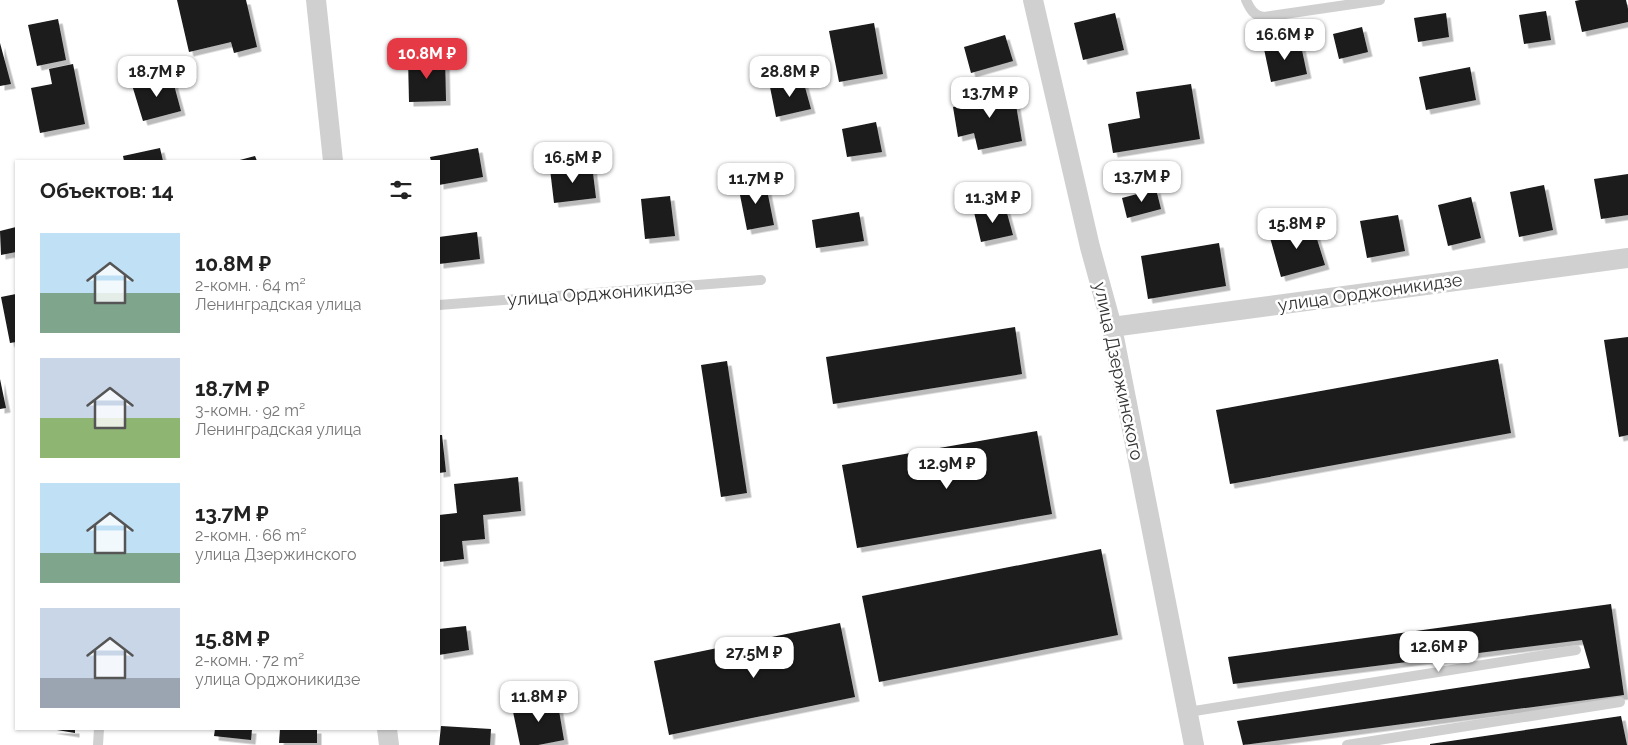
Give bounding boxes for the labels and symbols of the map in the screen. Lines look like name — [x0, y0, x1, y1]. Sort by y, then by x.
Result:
pin: 16.6M ₽ — [1239, 18, 1331, 61]
pin: 10.8M ₽ — [381, 38, 473, 80]
pin: 18.7M ₽ — [111, 56, 203, 98]
pin: 28.8M ₽ — [744, 56, 836, 98]
pin: 13.7M ₽ — [944, 76, 1036, 119]
pin: 16.5M ₽ — [527, 142, 619, 184]
pin: 13.7M ₽ — [1096, 160, 1188, 203]
pin: 11.7M ₽ — [710, 162, 802, 205]
pin: 11.3M ₽ — [947, 182, 1039, 224]
pin: 15.8M ₽ — [1251, 208, 1343, 250]
street label: улица Орджоникидзе — [1276, 269, 1464, 315]
street label: улица Орджоникидзе — [507, 276, 694, 310]
street label: улица Дзержинского — [1090, 280, 1148, 462]
pin: 12.9M ₽ — [901, 448, 993, 490]
pin: 12.6M ₽ — [1393, 630, 1485, 673]
pin: 27.5M ₽ — [708, 636, 800, 679]
pin: 11.8M ₽ — [493, 680, 585, 723]

